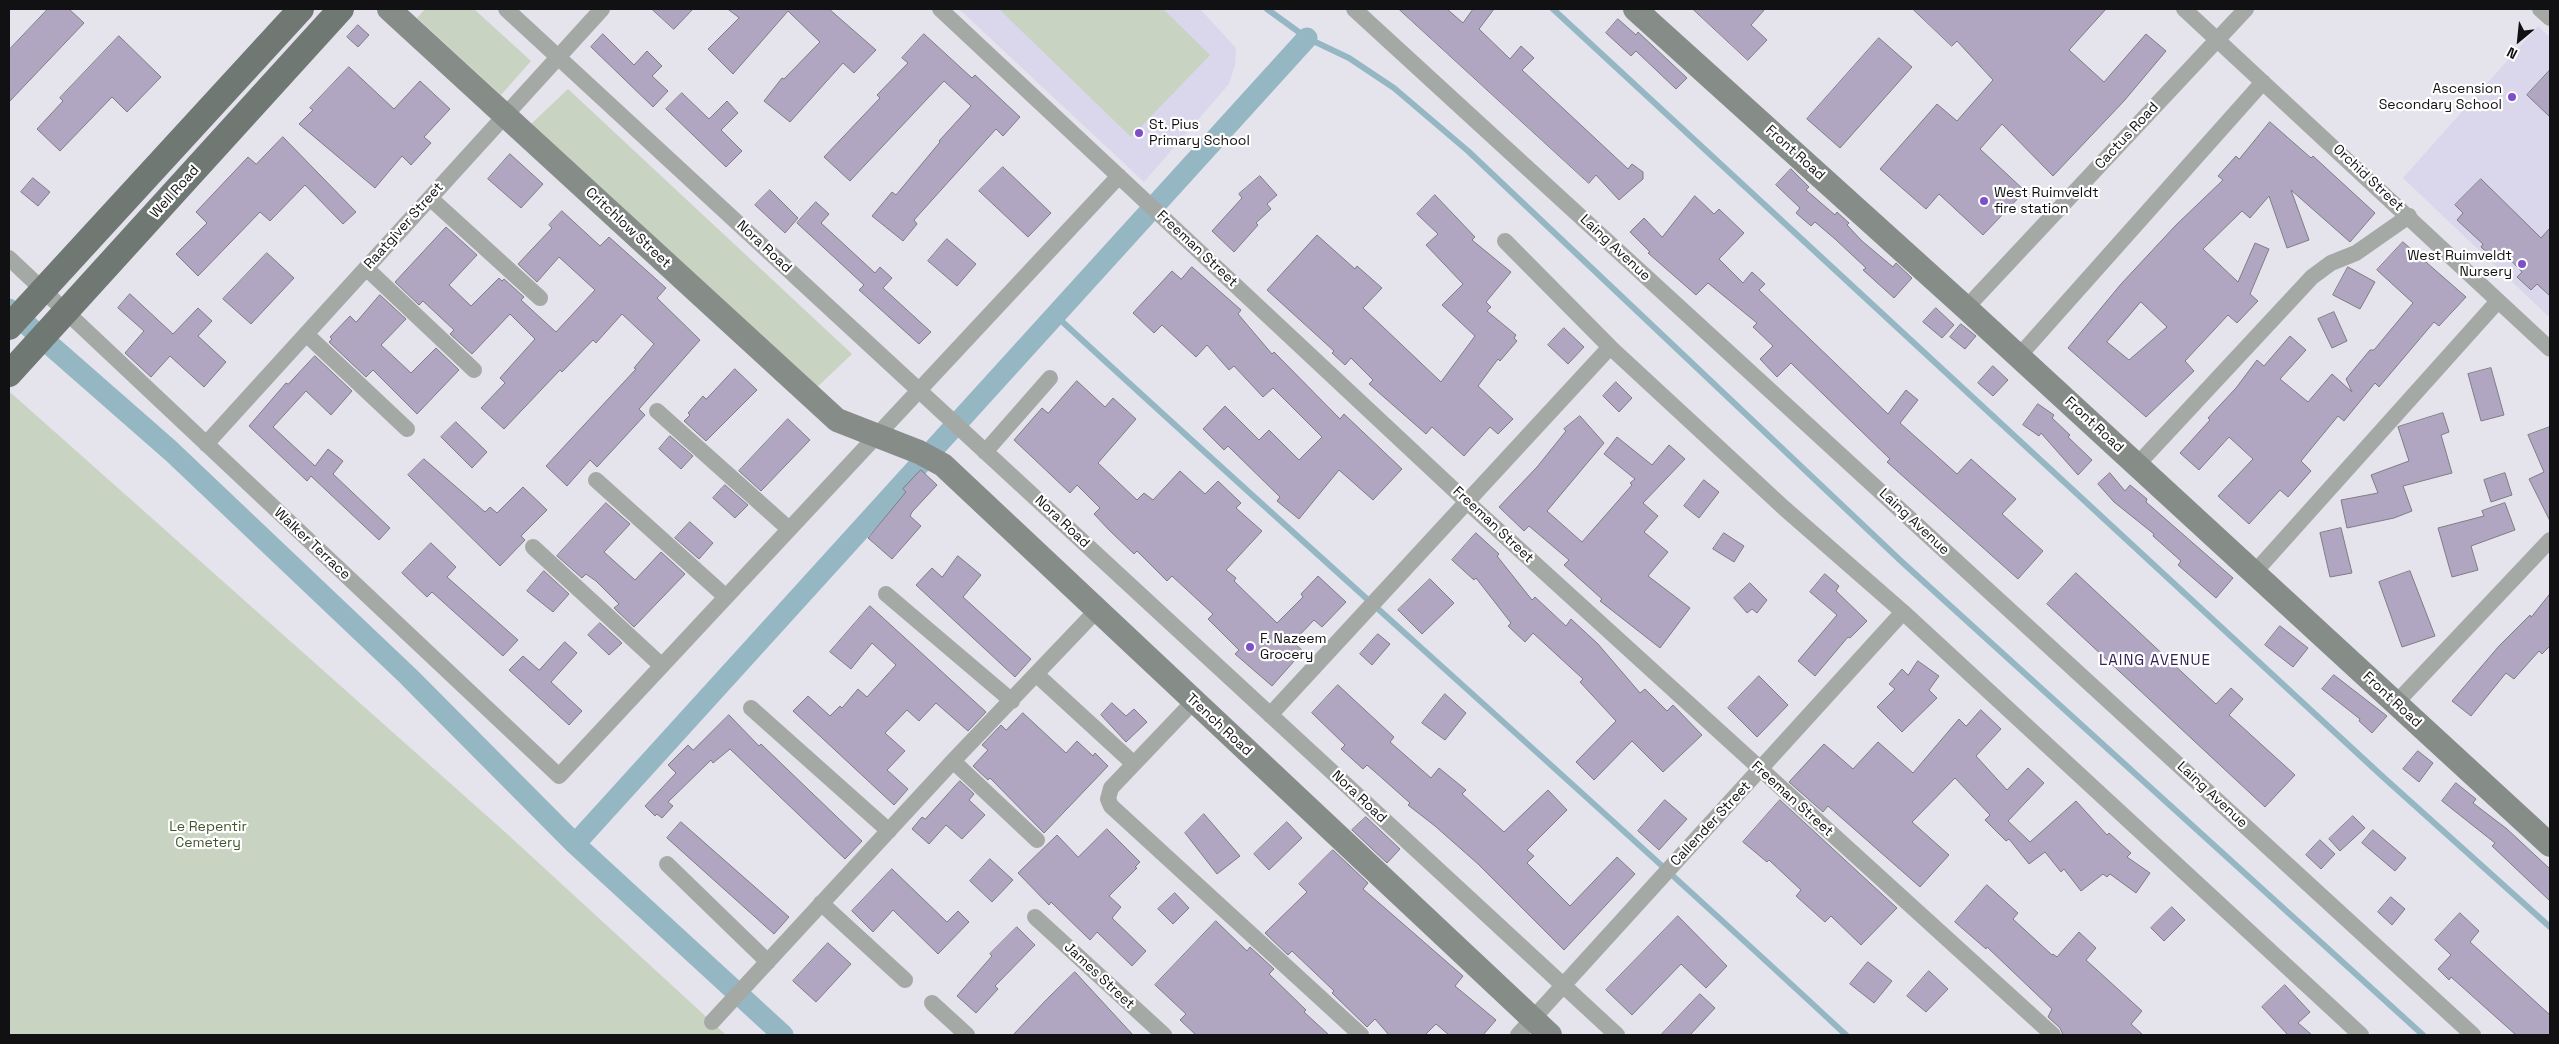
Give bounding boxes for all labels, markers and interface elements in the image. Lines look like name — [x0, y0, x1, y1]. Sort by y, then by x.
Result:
north arrow — [2494, 15, 2544, 65]
text: N — [2504, 43, 2520, 63]
place label: Ascension Secondary School — [2379, 81, 2502, 114]
marker: Ascension Secondary School — [2506, 91, 2518, 103]
street label: Cactus Road — [2092, 99, 2162, 173]
place label: St. Pius Primary School — [1149, 117, 1250, 150]
street label: Front Road — [1762, 122, 1828, 184]
marker: St. Pius Primary School — [1133, 127, 1145, 139]
street label: Orchid Street — [2329, 141, 2407, 215]
street label: Well Road — [147, 162, 203, 222]
street label: Raatgiver Street — [361, 179, 447, 273]
street label: Critchlow Street — [582, 184, 674, 272]
place label: West Ruimveldt fire station — [1994, 185, 2099, 218]
marker: West Ruimveldt fire station — [1978, 195, 1990, 207]
street label: Freeman Street — [1153, 207, 1241, 291]
street label: Laing Avenue — [1576, 211, 1654, 285]
street label: Nora Road — [733, 217, 795, 277]
place label: West Ruimveldt Nursery — [2407, 248, 2512, 280]
marker: West Ruimveldt Nursery — [2516, 258, 2528, 270]
street label: Front Road — [2061, 394, 2127, 456]
street label: Freeman Street — [1449, 483, 1537, 567]
street label: Laing Avenue — [1875, 485, 1953, 559]
street label: Nora Road — [1031, 492, 1093, 552]
street label: Walker Terrace — [270, 504, 354, 584]
place label: F. Nazeem Grocery — [1260, 631, 1327, 664]
marker: F. Nazeem Grocery — [1244, 641, 1256, 653]
district label: LAING AVENUE — [2098, 652, 2212, 670]
street label: Front Road — [2359, 669, 2425, 731]
street label: Trench Road — [1183, 690, 1255, 760]
street label: Freeman Street — [1748, 758, 1836, 840]
street label: Laing Avenue — [2173, 758, 2251, 832]
street label: Nora Road — [1328, 767, 1390, 827]
street label: Callender Street — [1667, 778, 1755, 870]
park label: Le Repentir Cemetery — [169, 819, 247, 852]
street label: James Street — [1060, 939, 1138, 1013]

